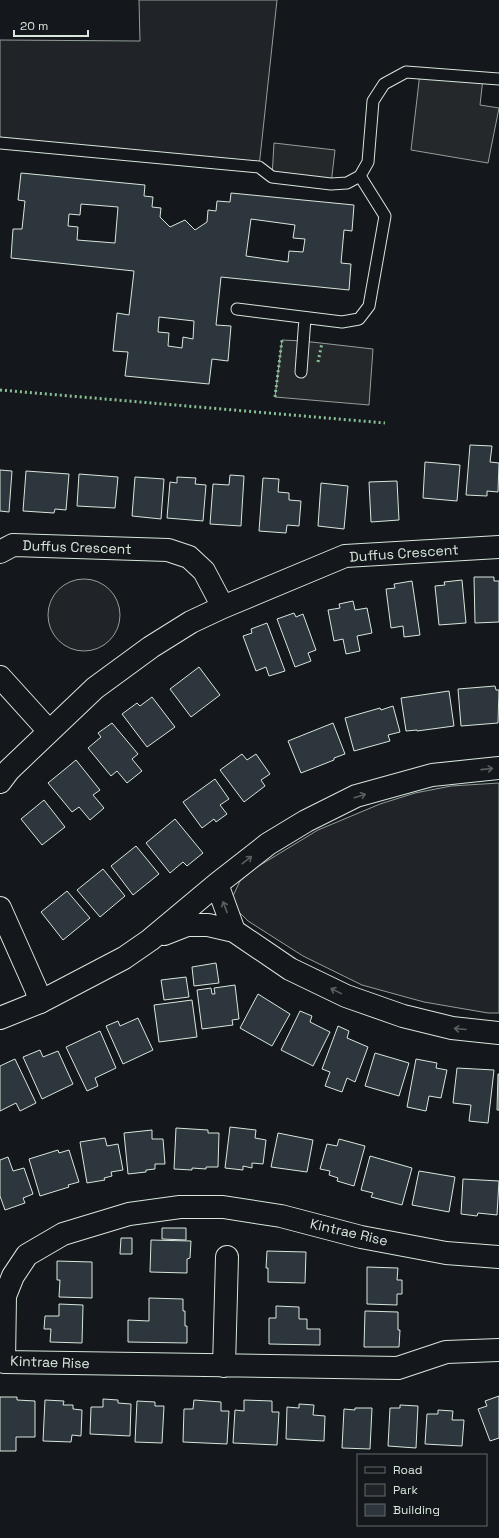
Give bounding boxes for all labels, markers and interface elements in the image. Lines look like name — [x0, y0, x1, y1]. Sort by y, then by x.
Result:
scale bar — [14, 12, 88, 38]
text: 20 m — [20, 18, 48, 34]
street label: Duffus Crescent — [22, 536, 132, 558]
street label: Duffus Crescent — [349, 540, 459, 566]
one-way arrow — [480, 766, 493, 773]
one-way arrow — [353, 792, 366, 799]
one-way arrow — [242, 856, 253, 865]
one-way arrow — [221, 902, 229, 914]
one-way arrow — [331, 987, 343, 994]
one-way arrow — [454, 1025, 467, 1033]
street label: Kintrae Rise — [308, 1214, 390, 1250]
street label: Kintrae Rise — [10, 1352, 90, 1372]
legend — [357, 1454, 487, 1526]
text: Road — [393, 1462, 422, 1478]
text: Park — [393, 1482, 418, 1498]
text: Building — [393, 1502, 440, 1518]

